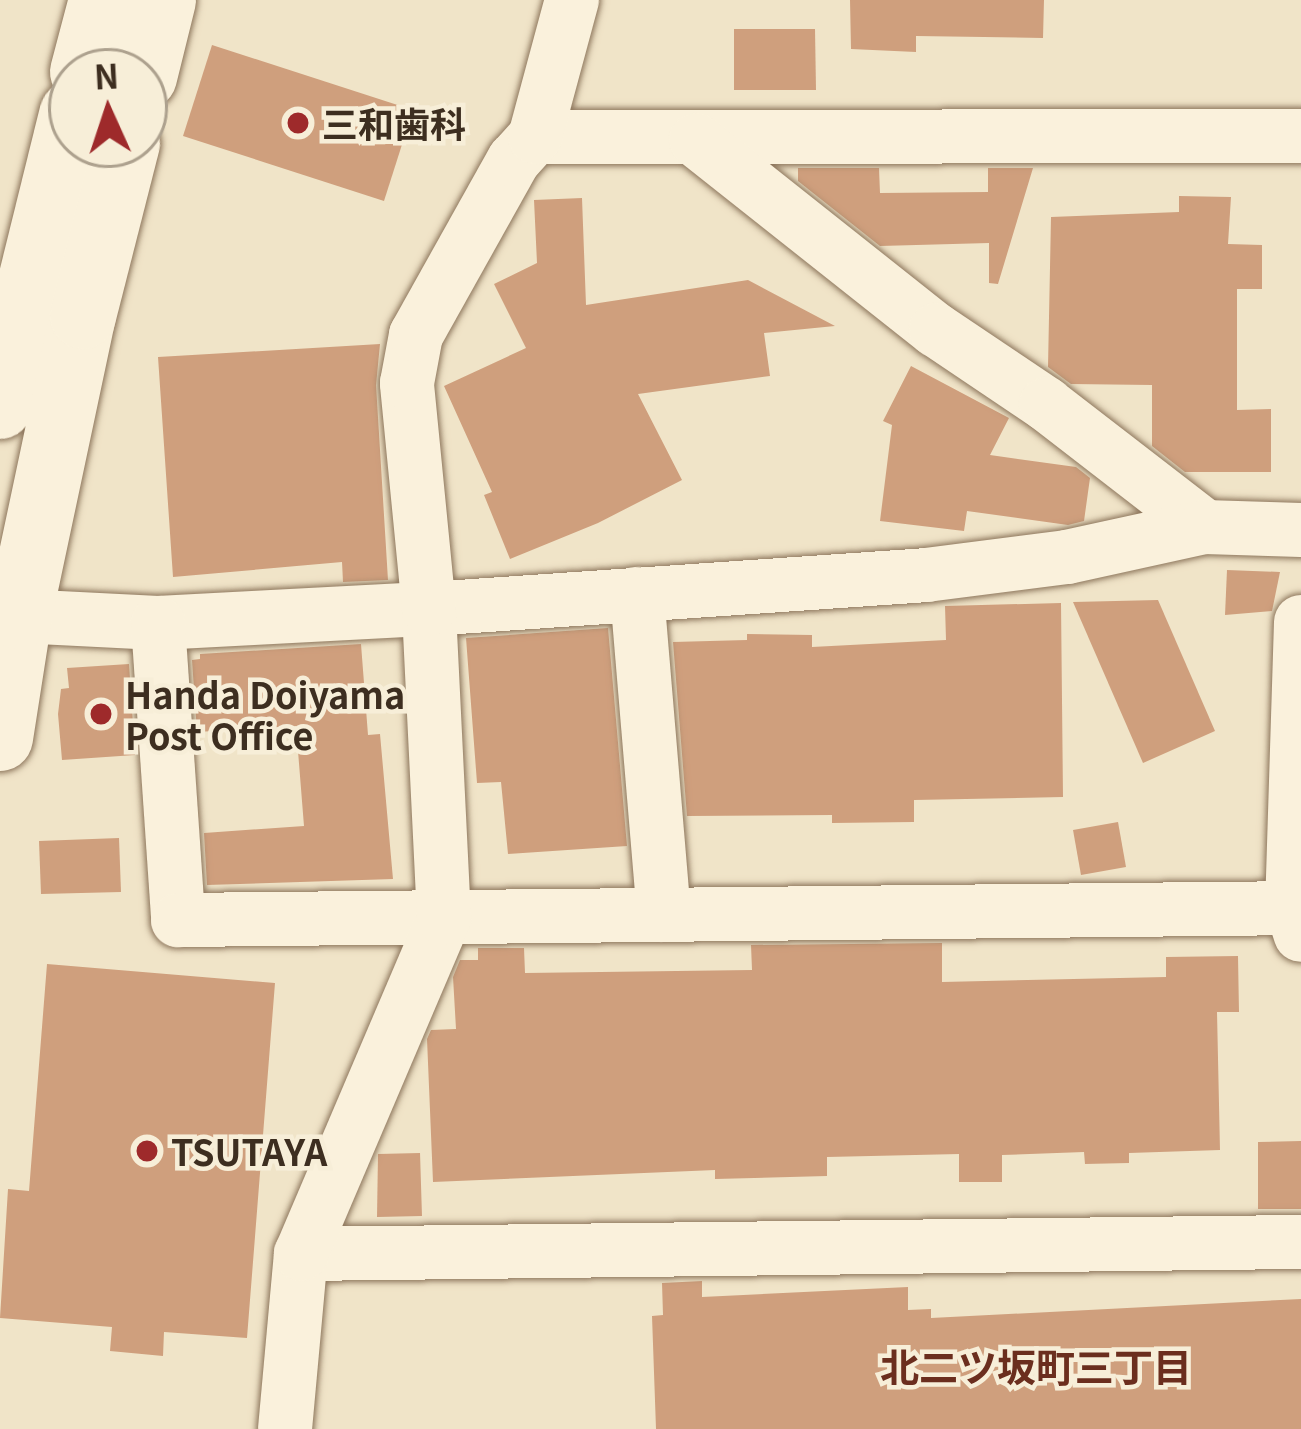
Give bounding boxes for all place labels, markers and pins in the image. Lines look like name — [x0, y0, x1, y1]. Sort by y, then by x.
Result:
place label: 三和歯科 — [322, 101, 466, 145]
marker: 三和歯科 — [285, 110, 311, 136]
place label: Handa Doiyama Post Office — [125, 671, 405, 756]
marker: Handa Doiyama Post Office — [88, 701, 114, 727]
place label: TSUTAYA — [171, 1129, 327, 1173]
marker: TSUTAYA — [134, 1138, 160, 1164]

